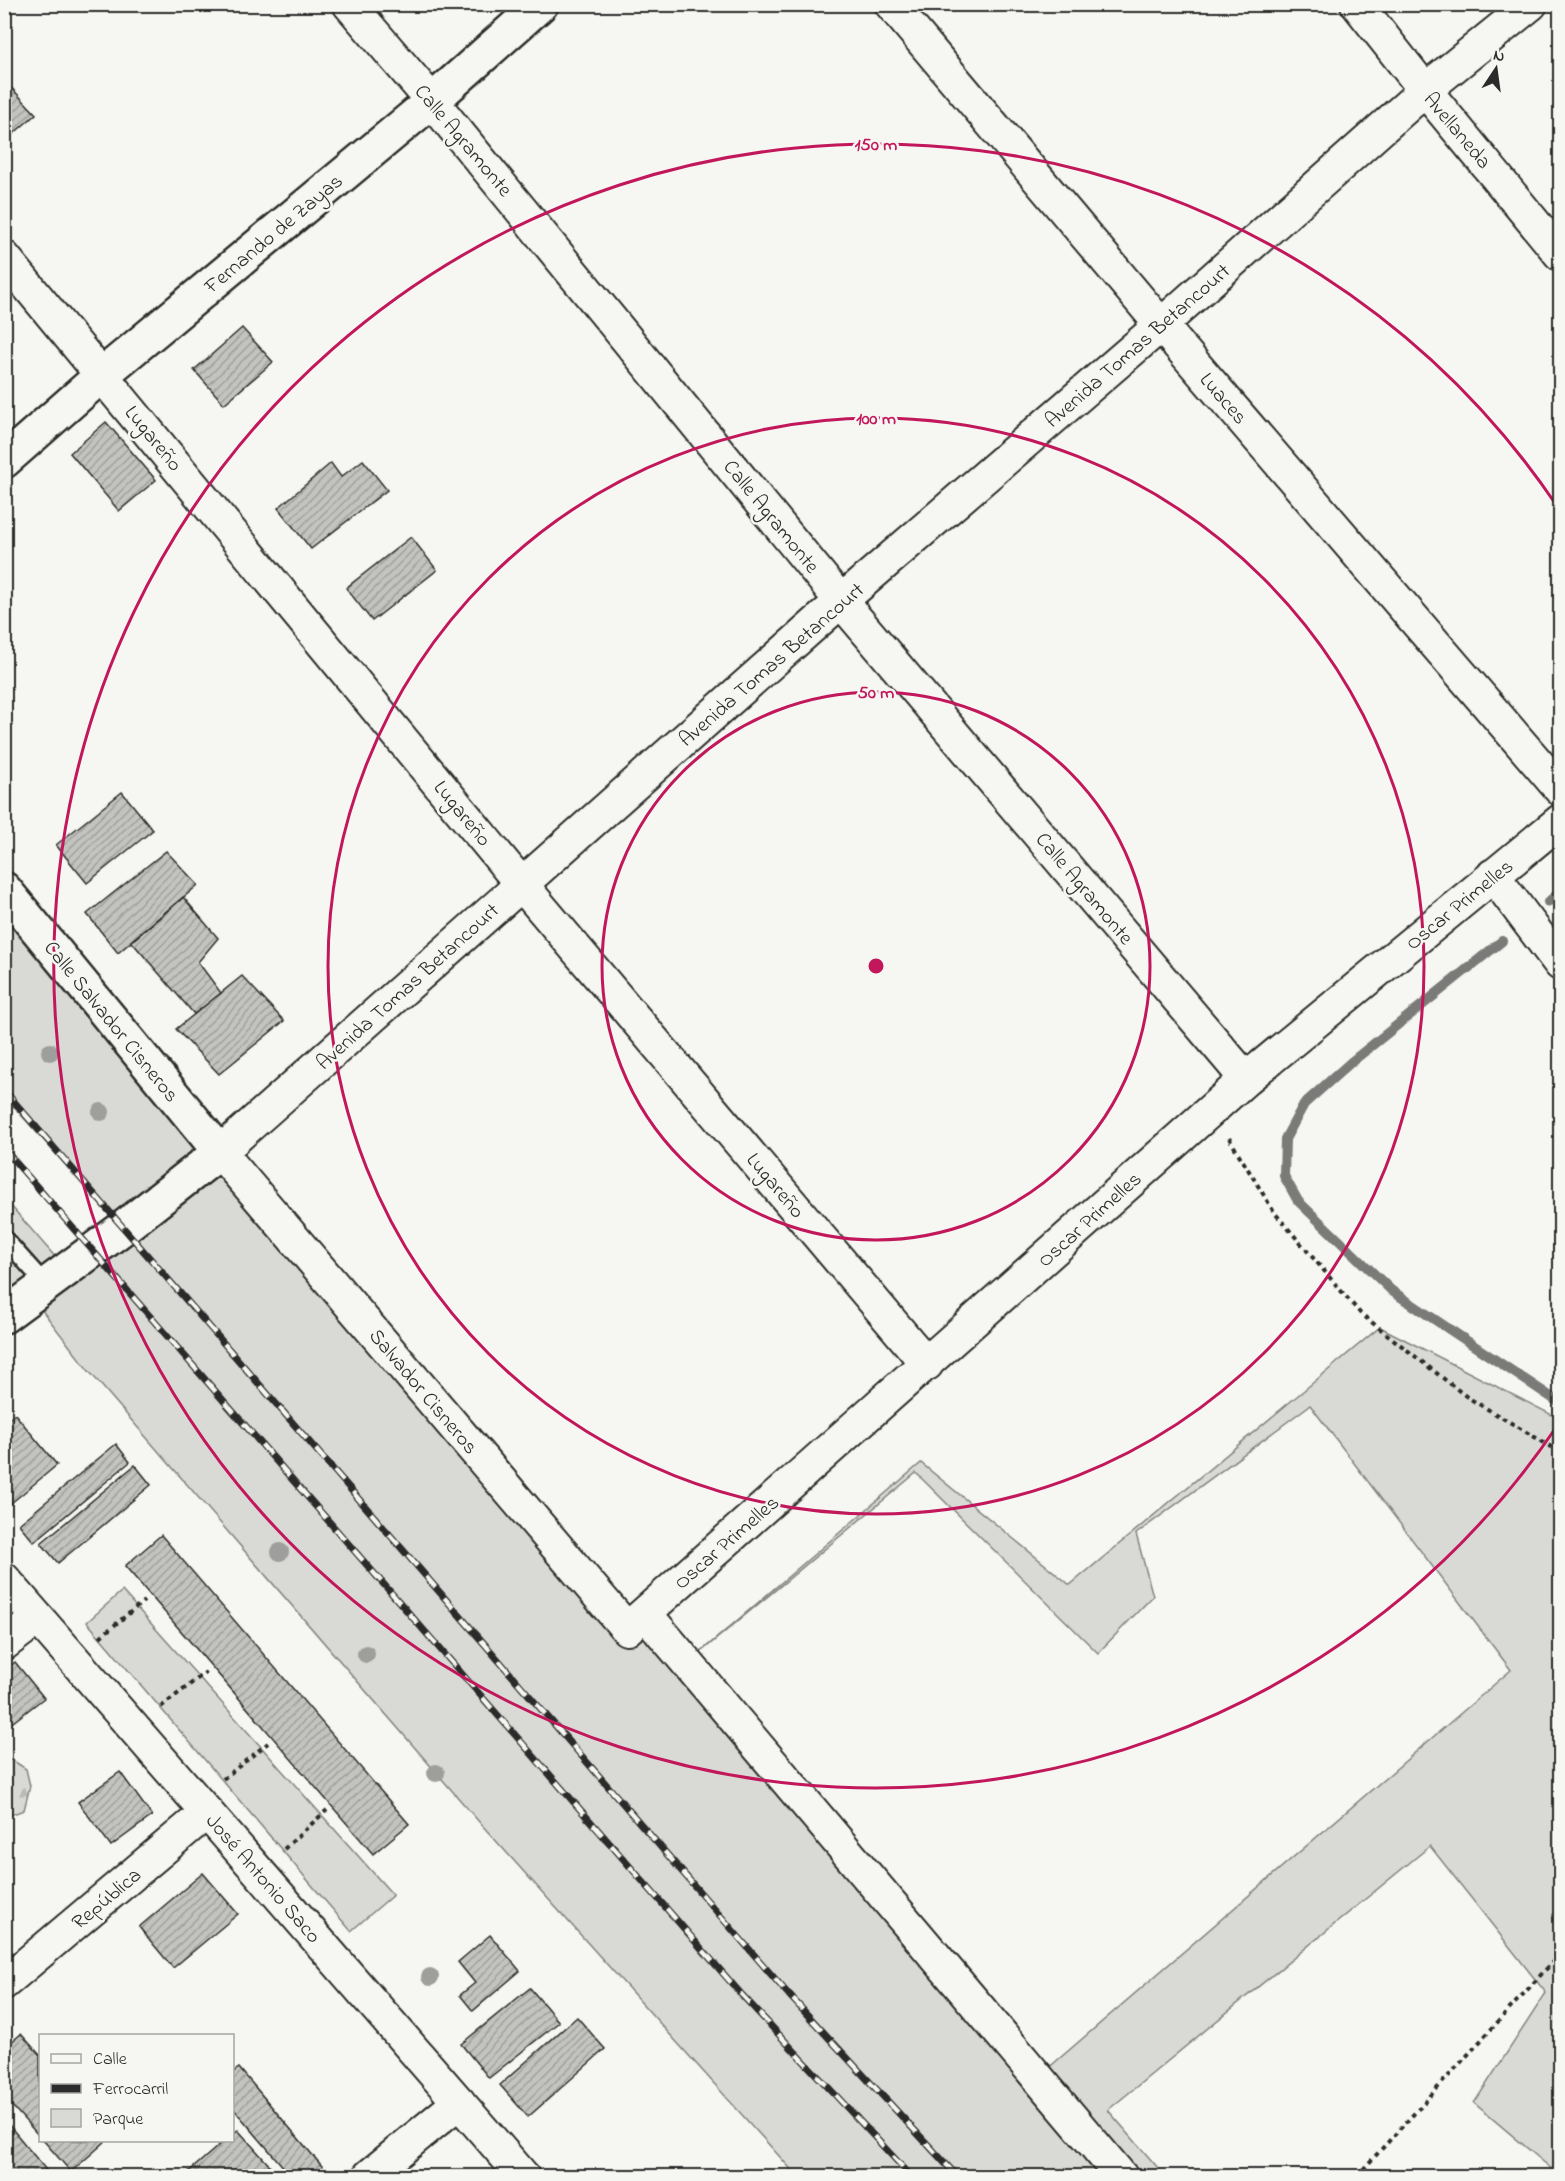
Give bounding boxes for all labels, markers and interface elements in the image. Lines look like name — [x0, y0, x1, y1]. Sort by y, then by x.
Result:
north arrow — [1466, 39, 1526, 99]
text: N — [1491, 43, 1507, 69]
street label: Calle Agramonte — [405, 78, 519, 206]
street label: Avellaneda — [1415, 86, 1498, 176]
text: 150 m — [855, 133, 897, 159]
street label: Fernando de Zayas — [198, 167, 351, 304]
street label: Avenida Tomas Betancourt — [1039, 257, 1238, 436]
street label: Luaces — [1191, 367, 1254, 432]
street label: Lugareño — [115, 400, 189, 480]
text: 100 m — [856, 407, 896, 433]
street label: Calle Agramonte — [714, 454, 826, 582]
street label: Avenida Tomas Betancourt — [673, 576, 872, 755]
text: 50 m — [858, 681, 894, 707]
street label: Lugareño — [424, 775, 498, 855]
street label: Calle Agramonte — [1026, 826, 1140, 954]
street label: Oscar Primelles — [1400, 853, 1521, 958]
street label: Avenida Tomas Betancourt — [310, 897, 507, 1078]
street label: Calle Salvador Cisneros — [36, 935, 185, 1110]
centre of rings — [866, 956, 886, 976]
street label: Lugareño — [736, 1147, 811, 1227]
street label: Oscar Primelles — [1032, 1166, 1149, 1275]
street label: Salvador Cisneros — [361, 1323, 484, 1462]
street label: Oscar Primelles — [668, 1489, 787, 1598]
street label: José Antonio Saco — [198, 1808, 327, 1951]
street label: República — [66, 1861, 149, 1938]
legend — [39, 2034, 234, 2142]
text: Calle — [93, 2047, 128, 2073]
text: Ferrocarril — [92, 2077, 168, 2103]
text: Parque — [93, 2107, 144, 2133]

